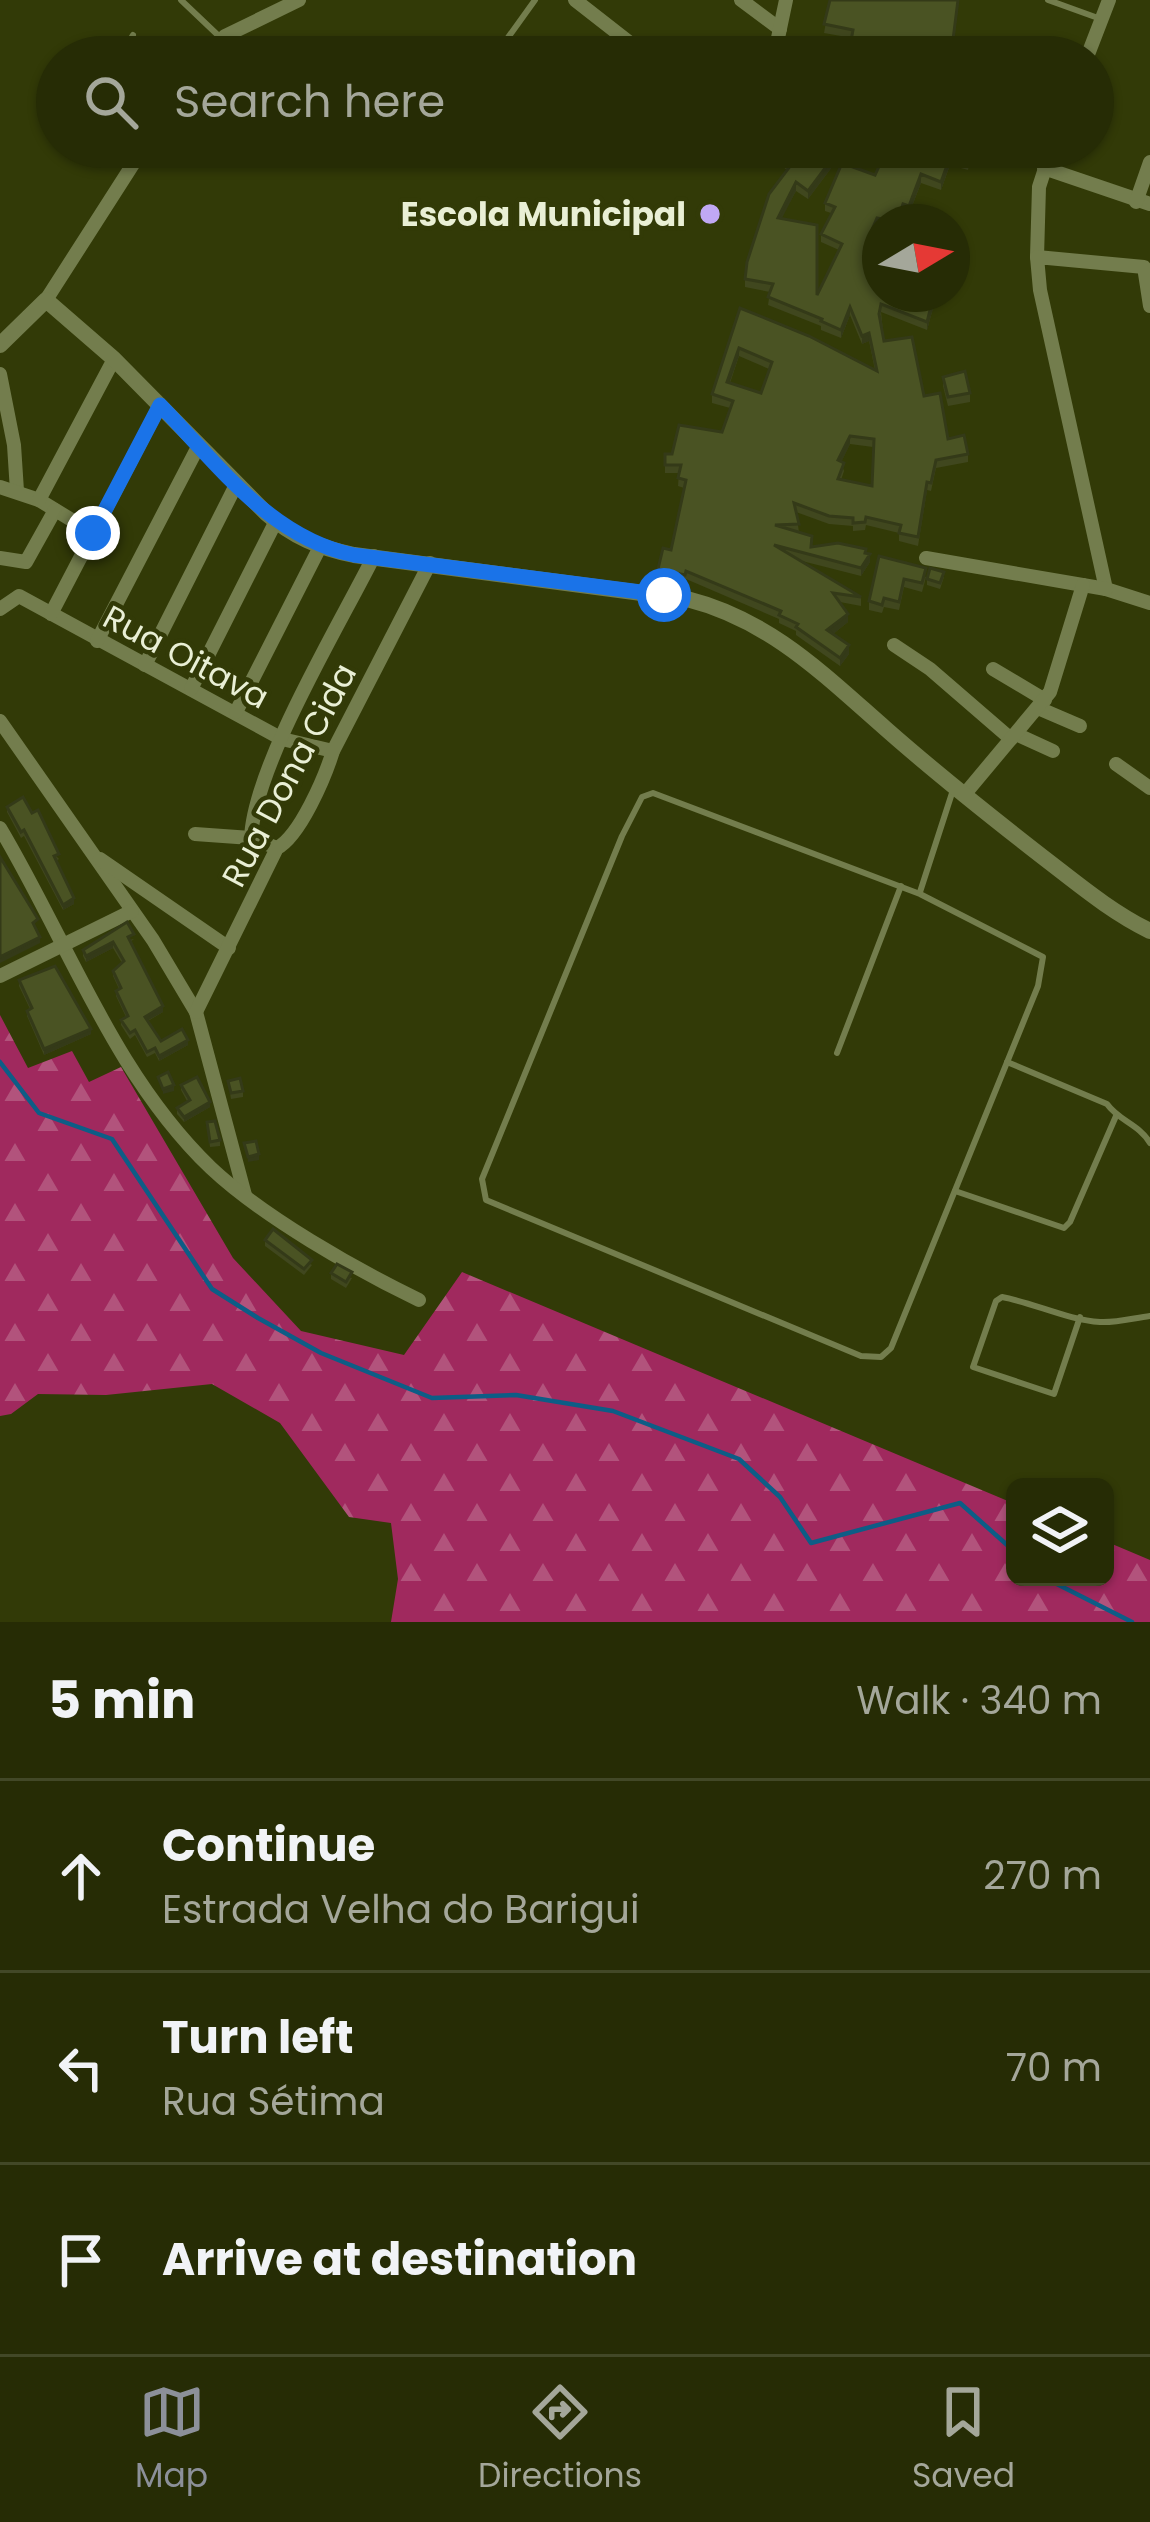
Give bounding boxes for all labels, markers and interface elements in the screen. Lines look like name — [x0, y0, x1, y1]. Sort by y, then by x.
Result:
search box — [36, 36, 1114, 168]
icon: search — [78, 69, 144, 135]
text: Search here — [174, 70, 445, 133]
place label: Escola Municipal — [401, 191, 686, 238]
marker: Escola Municipal — [697, 201, 723, 227]
north arrow — [862, 204, 970, 312]
route end — [66, 506, 120, 560]
route start — [637, 568, 691, 622]
street label: Rua Oitava — [95, 594, 277, 720]
street label: Rua Dona Cida — [210, 655, 368, 895]
map controls — [1006, 1478, 1114, 1586]
button: layers — [1006, 1478, 1114, 1586]
text: 5 min — [48, 1664, 195, 1736]
text: Walk · 340 m — [856, 1673, 1102, 1728]
text: Continue — [162, 1814, 375, 1877]
icon: ahead — [48, 1843, 114, 1909]
text: 270 m — [983, 1848, 1102, 1903]
text: Estrada Velha do Barigui — [162, 1882, 640, 1937]
text: Turn left — [162, 2006, 354, 2069]
icon: left — [48, 2035, 114, 2101]
text: 70 m — [1006, 2040, 1102, 2095]
text: Rua Sétima — [162, 2074, 385, 2129]
icon: arrive — [48, 2227, 114, 2293]
text: Arrive at destination — [162, 2228, 637, 2291]
tab: Map — [135, 2379, 208, 2501]
tab: Directions — [478, 2379, 642, 2501]
tab: Saved — [912, 2379, 1015, 2501]

